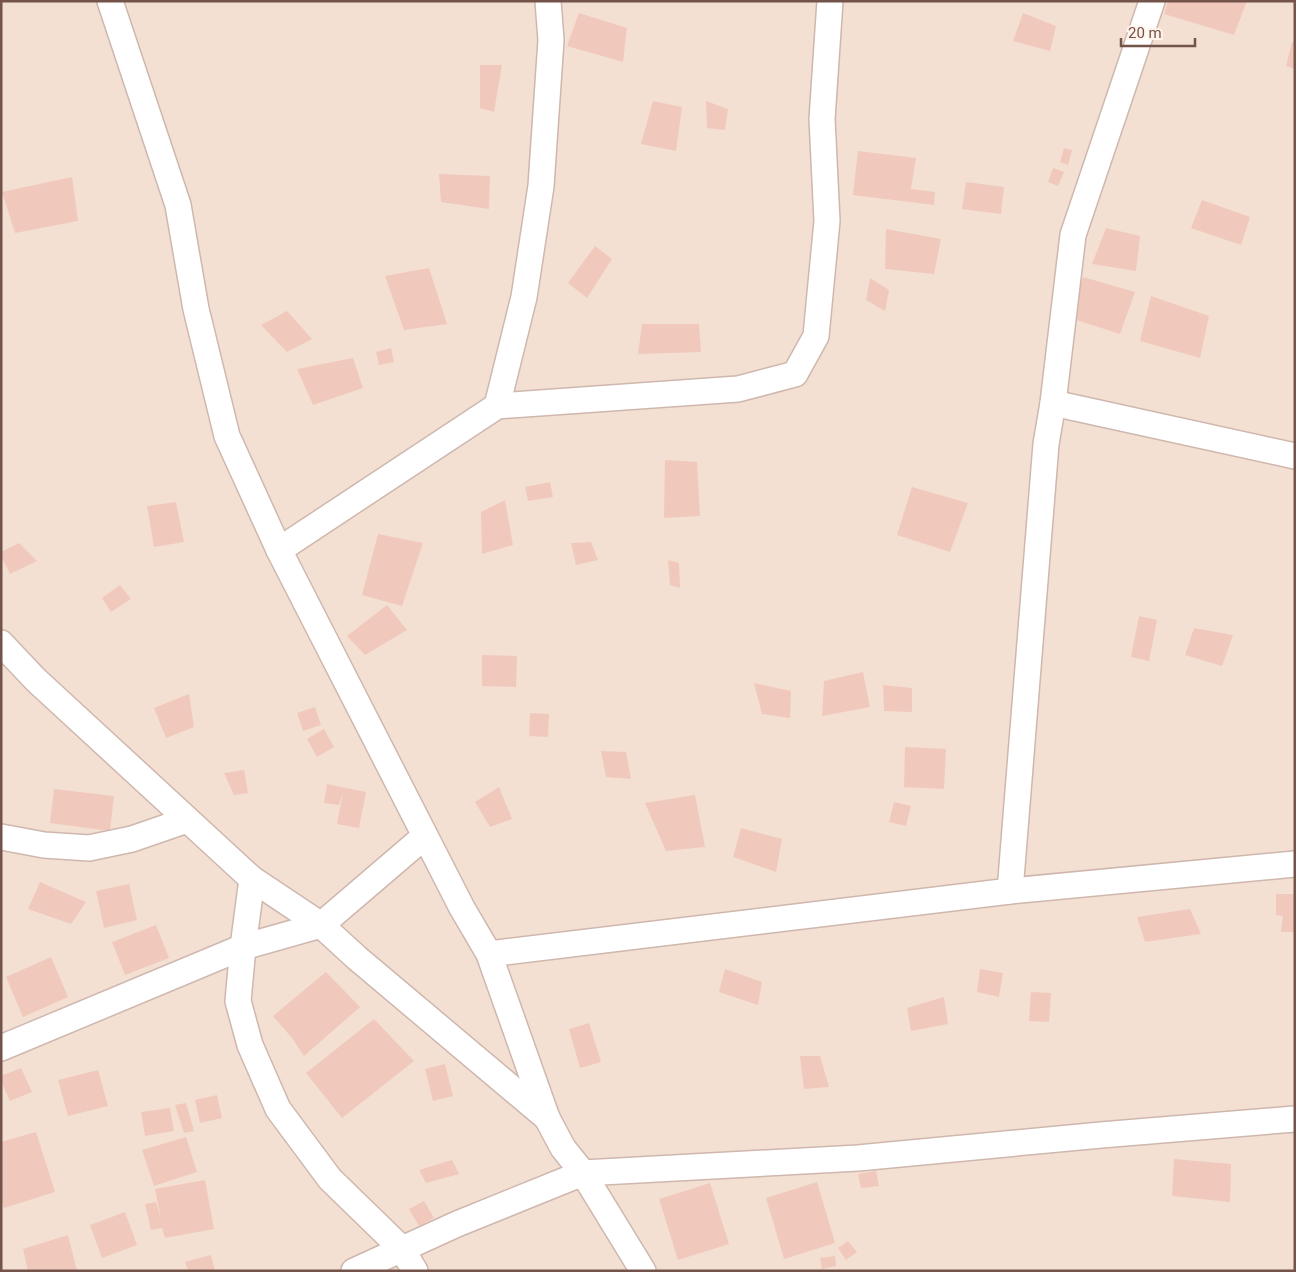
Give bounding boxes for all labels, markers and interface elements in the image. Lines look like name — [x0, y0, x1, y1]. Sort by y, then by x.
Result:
scale bar — [1121, 15, 1195, 47]
text: 20 m — [1128, 24, 1162, 42]

